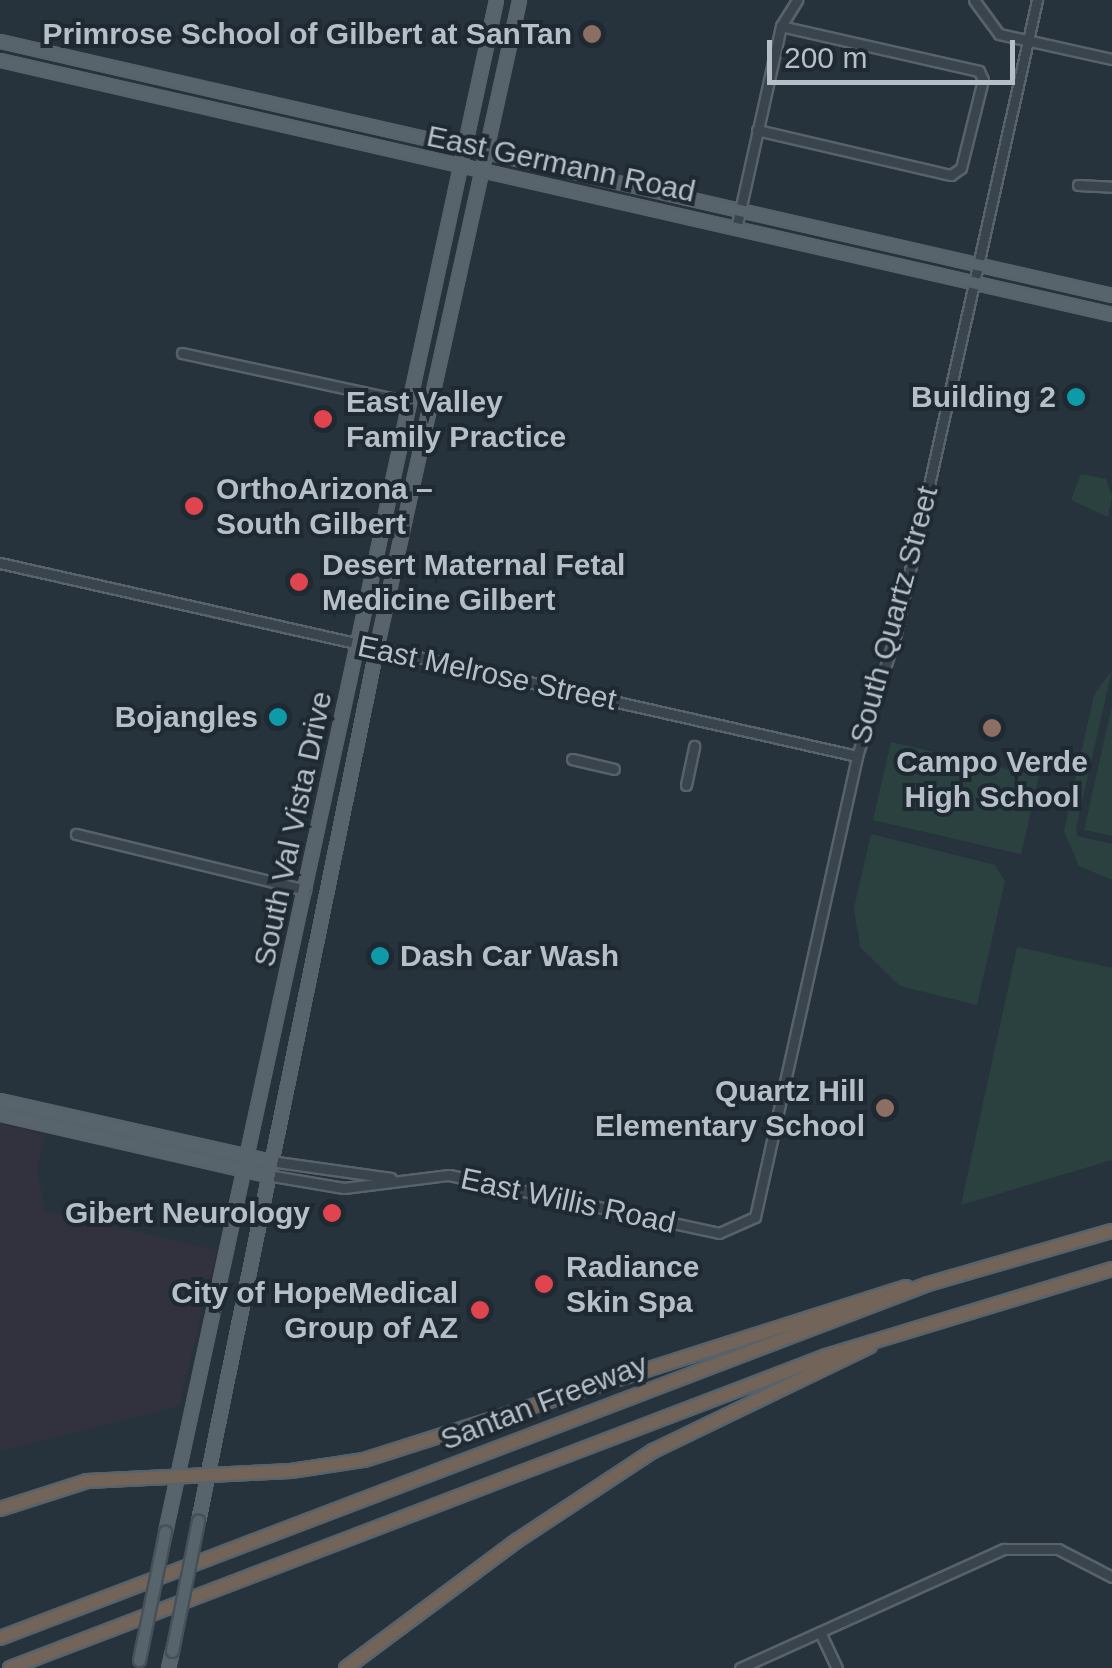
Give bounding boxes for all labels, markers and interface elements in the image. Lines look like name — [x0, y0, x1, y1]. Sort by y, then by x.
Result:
place label: Primrose School of Gilbert at SanTan — [42, 16, 572, 52]
scale bar — [772, 20, 1020, 82]
marker: Primrose School of Gilbert at SanTan — [581, 23, 603, 45]
text: 200 m — [784, 41, 867, 74]
street label: East Germann Road — [424, 118, 698, 210]
place label: Building 2 — [911, 379, 1056, 415]
place label: East Valley Family Practice — [346, 384, 566, 454]
marker: Building 2 — [1065, 386, 1087, 408]
marker: East Valley Family Practice — [310, 406, 336, 432]
place label: OrthoArizona – South Gilbert — [216, 471, 433, 542]
street label: South Quartz Street — [842, 482, 946, 748]
marker: OrthoArizona – South Gilbert — [181, 493, 207, 519]
place label: Desert Maternal Fetal Medicine Gilbert — [322, 547, 625, 618]
marker: Desert Maternal Fetal Medicine Gilbert — [286, 569, 312, 595]
street label: East Melrose Street — [354, 628, 620, 718]
street label: South Val Vista Drive — [246, 688, 340, 970]
place label: Bojangles — [115, 699, 258, 735]
marker: Bojangles — [267, 706, 289, 728]
marker: Campo Verde High School — [981, 717, 1003, 739]
place label: Campo Verde High School — [896, 744, 1088, 814]
place label: Dash Car Wash — [400, 938, 619, 974]
marker: Dash Car Wash — [369, 945, 391, 967]
place label: Quartz Hill Elementary School — [595, 1073, 865, 1144]
marker: Quartz Hill Elementary School — [874, 1097, 896, 1119]
street label: East Willis Road — [457, 1161, 679, 1241]
place label: Gibert Neurology — [65, 1195, 310, 1231]
marker: Gibert Neurology — [319, 1200, 345, 1226]
place label: Radiance Skin Spa — [566, 1249, 699, 1320]
marker: Radiance Skin Spa — [531, 1271, 557, 1297]
place label: City of HopeMedical Group of AZ — [171, 1275, 458, 1346]
marker: City of HopeMedical Group of AZ — [467, 1297, 493, 1323]
street label: Santan Freeway — [436, 1346, 652, 1458]

